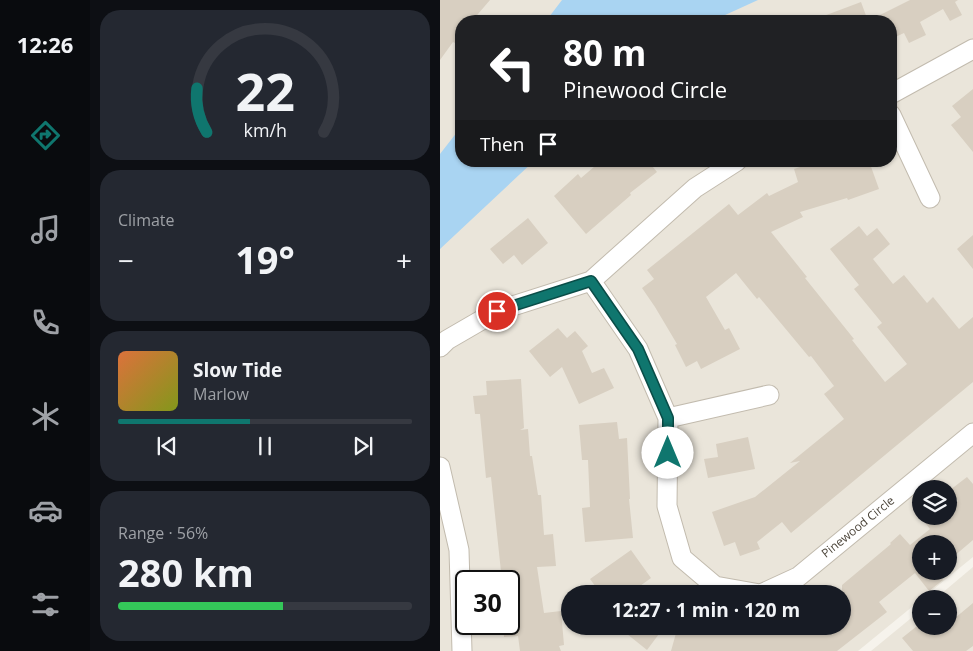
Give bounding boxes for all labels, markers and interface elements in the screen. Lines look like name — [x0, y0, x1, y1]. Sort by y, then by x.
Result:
text: 12:26 — [17, 29, 73, 59]
text: 80 m — [563, 29, 646, 76]
icon: left — [480, 35, 545, 100]
text: 22 — [235, 55, 295, 126]
text: Pinewood Circle — [563, 74, 727, 104]
icon: directions — [28, 118, 63, 153]
text: km/h — [243, 118, 287, 142]
icon: arrive — [534, 130, 562, 158]
text: Then — [480, 131, 524, 157]
text: Climate — [118, 209, 175, 231]
icon: music — [28, 212, 63, 247]
text: 19° — [235, 233, 295, 285]
text: − — [118, 241, 134, 279]
text: + — [396, 241, 412, 279]
pin — [476, 290, 518, 332]
icon: arrive — [483, 297, 511, 325]
icon: phone — [28, 305, 63, 340]
text: Slow Tide — [193, 357, 282, 383]
text: Marlow — [193, 383, 249, 405]
icon: climate — [28, 399, 63, 434]
position arrow — [641, 426, 693, 478]
icon: previous — [153, 432, 181, 460]
icon: pause — [251, 432, 279, 460]
icon: next — [349, 432, 377, 460]
map controls — [912, 480, 957, 635]
button: layers — [912, 480, 957, 525]
street label: Pinewood Circle — [818, 492, 898, 561]
icon: car — [28, 493, 63, 528]
text: Range · 56% — [118, 522, 208, 544]
button: + — [912, 535, 957, 580]
text: 280 km — [118, 546, 254, 598]
speed limit sign: 30 — [455, 570, 520, 635]
icon: filters — [28, 587, 63, 622]
button: − — [912, 590, 957, 635]
text: 12:27 · 1 min · 120 m — [612, 597, 800, 623]

